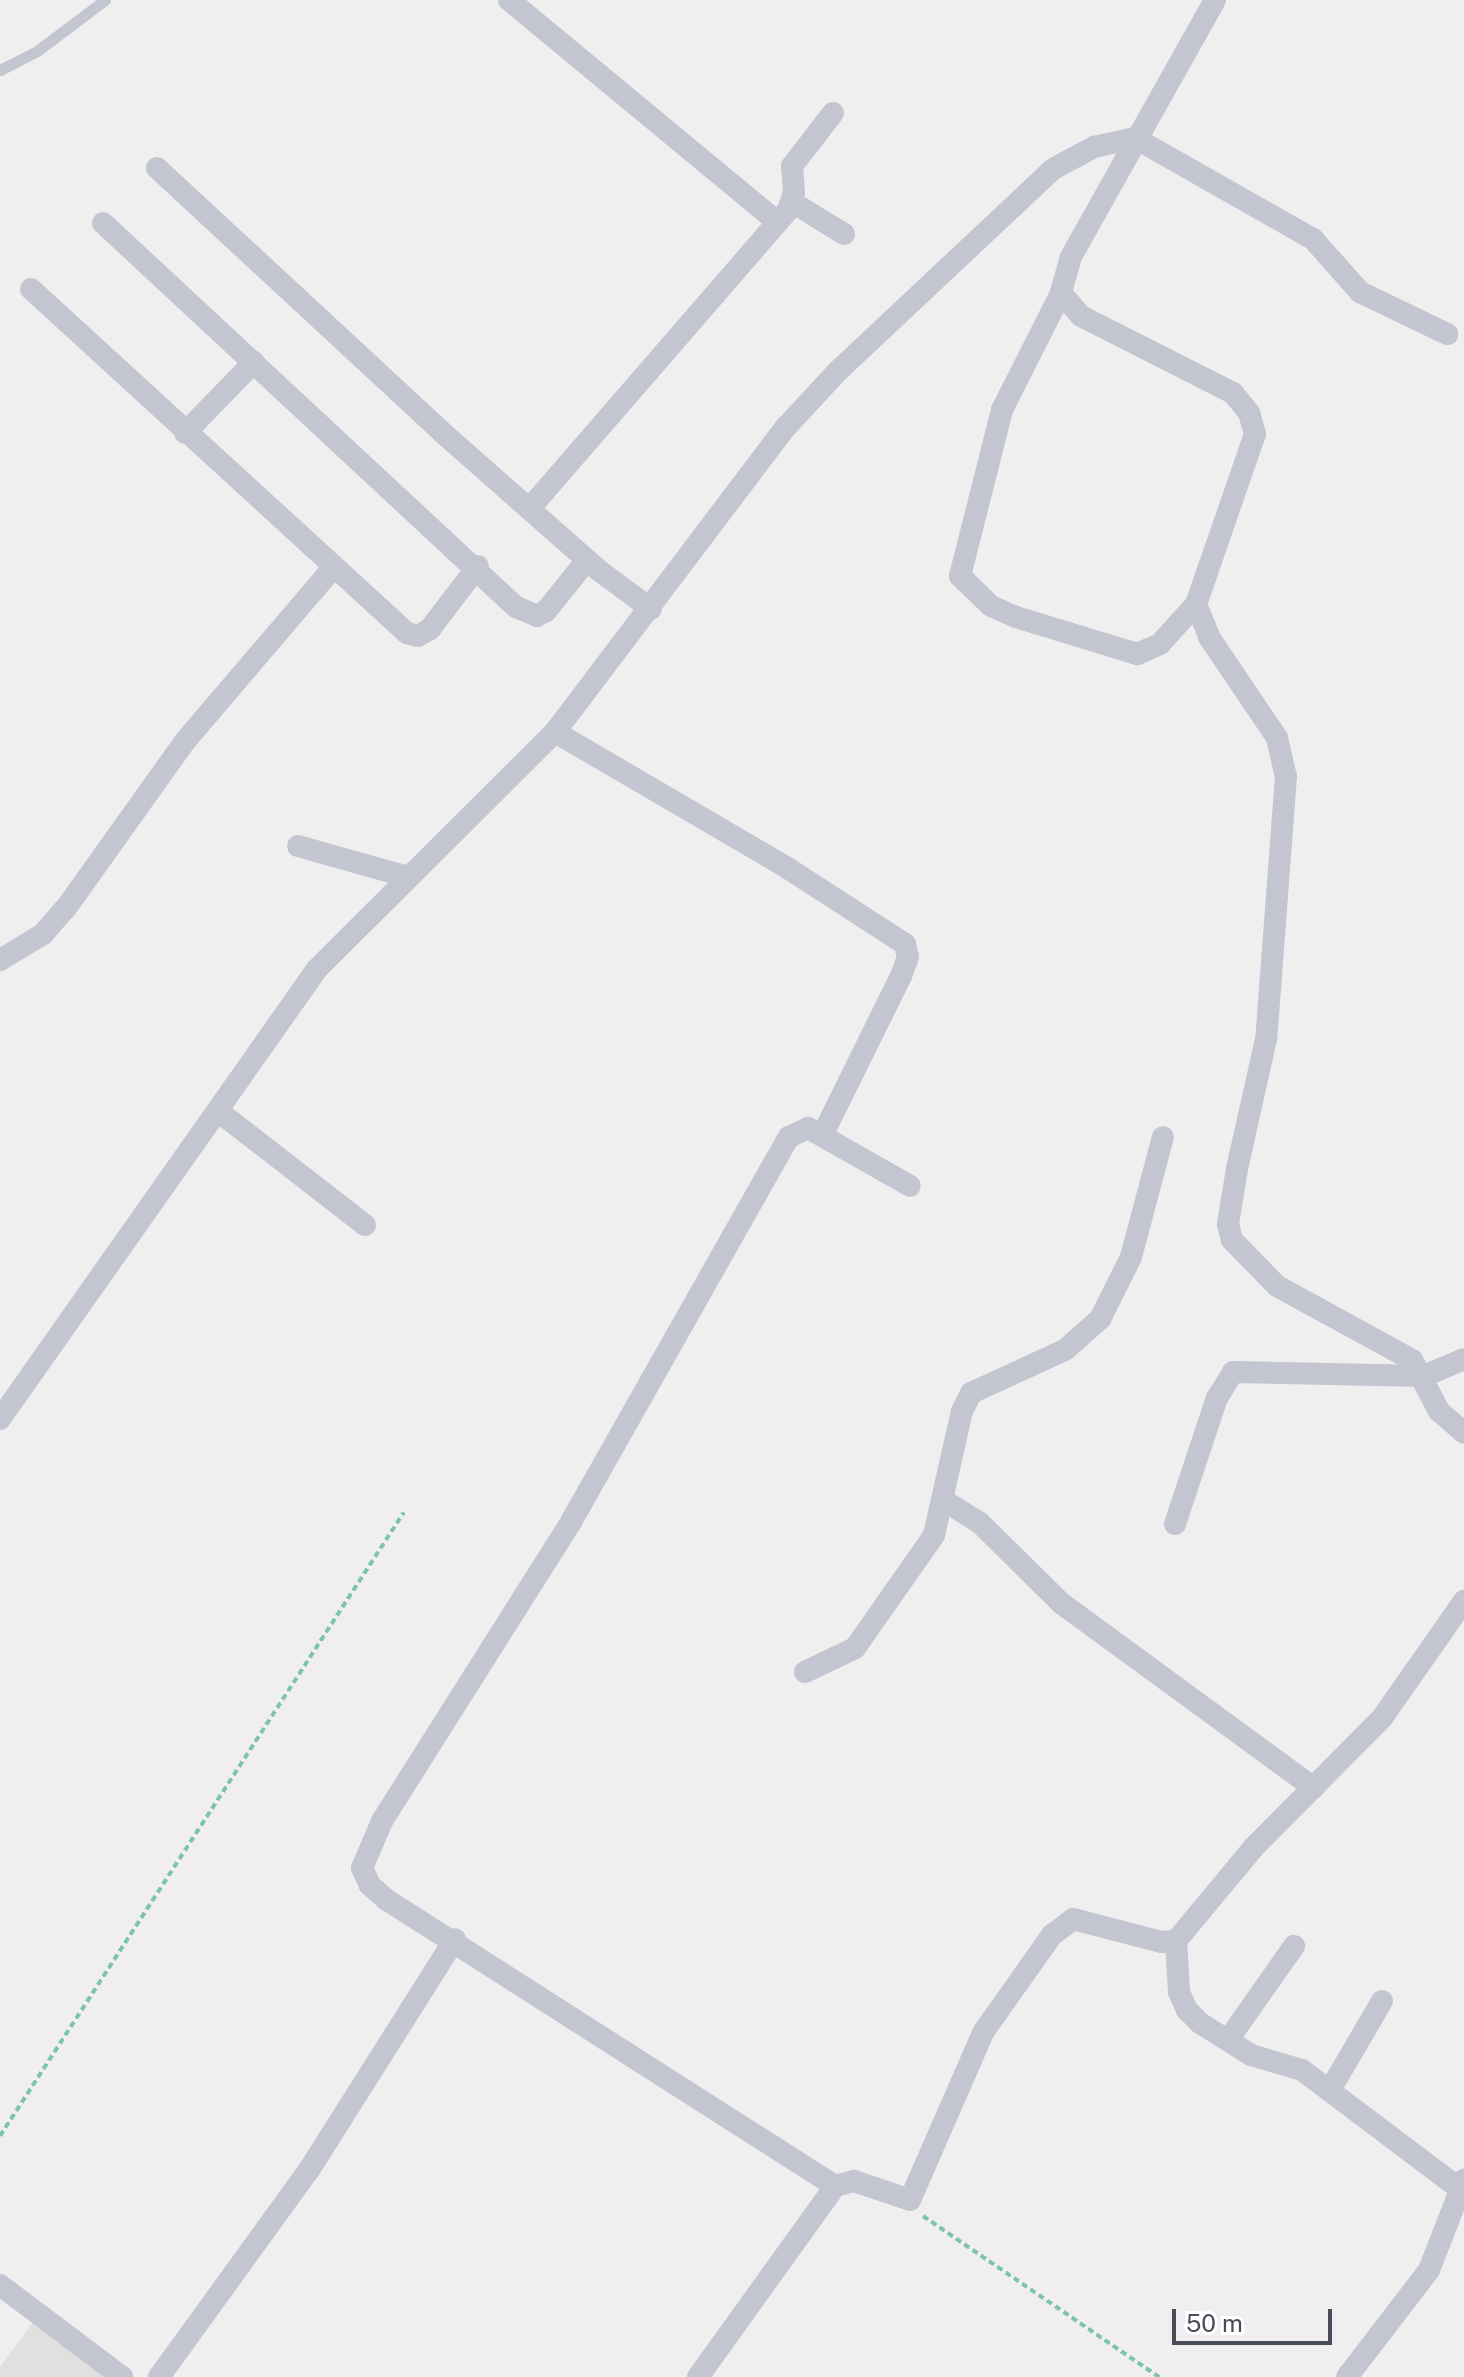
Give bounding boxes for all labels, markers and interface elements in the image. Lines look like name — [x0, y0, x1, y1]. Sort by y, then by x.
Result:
scale bar — [1176, 2293, 1336, 2343]
text: 50 m — [1186, 2309, 1243, 2337]

